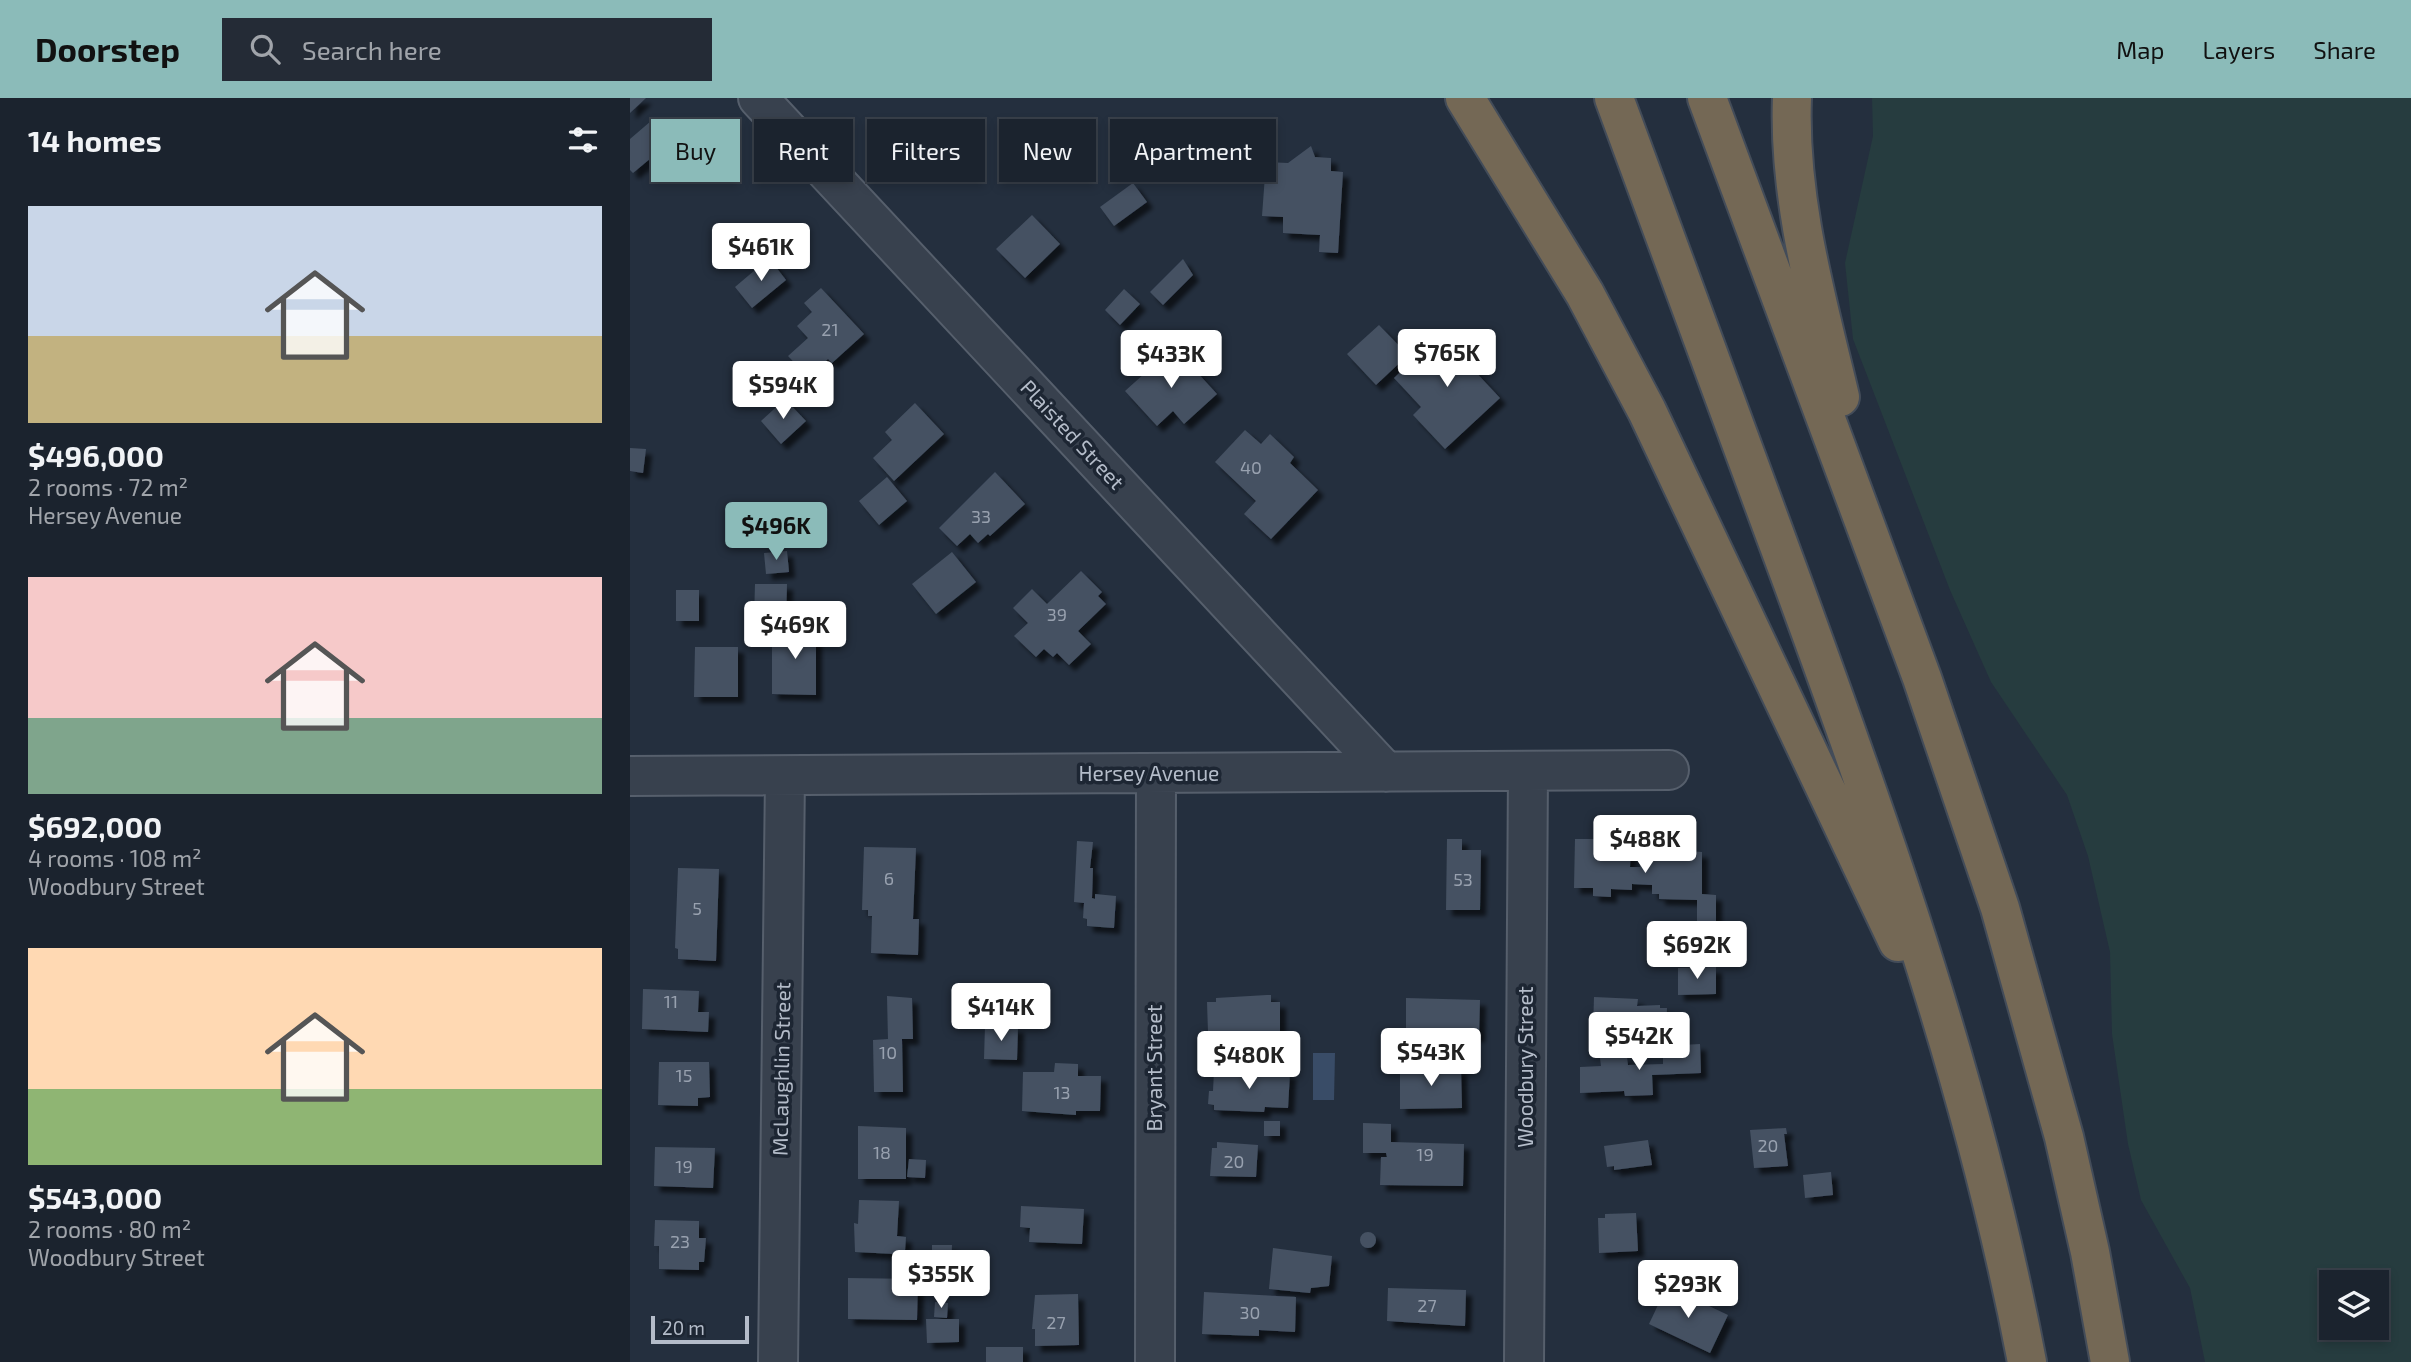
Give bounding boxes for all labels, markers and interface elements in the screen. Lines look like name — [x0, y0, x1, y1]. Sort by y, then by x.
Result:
search box — [222, 18, 712, 81]
text: Doorstep — [35, 29, 180, 69]
icon: search — [246, 30, 284, 68]
text: Search here — [302, 34, 442, 65]
text: Map — [2116, 35, 2164, 64]
text: Layers — [2202, 35, 2275, 64]
text: Share — [2313, 35, 2376, 64]
chip: Buy — [651, 119, 740, 182]
chip: Rent — [754, 119, 853, 182]
chip: Filters — [867, 119, 985, 182]
chip: New — [999, 119, 1096, 182]
chip: Apartment — [1110, 119, 1276, 182]
icon: filters — [564, 121, 602, 159]
text: 14 homes — [28, 122, 162, 158]
pin: $461K — [712, 223, 810, 283]
text: $461K — [728, 232, 794, 260]
icon: home — [252, 252, 378, 378]
house number: 21 — [821, 318, 839, 340]
pin: $433K — [1122, 330, 1220, 390]
pin: $765K — [1398, 330, 1496, 389]
text: $765K — [1414, 338, 1480, 366]
text: $433K — [1137, 339, 1205, 367]
pin: $594K — [734, 362, 832, 421]
text: $594K — [749, 370, 817, 398]
street label: Plaisted Street — [1016, 374, 1130, 494]
text: $496,000 — [28, 437, 164, 473]
house number: 40 — [1240, 456, 1262, 478]
text: 2 rooms · 72 m² — [28, 473, 188, 501]
text: Hersey Avenue — [28, 501, 182, 529]
pin: $496K — [727, 503, 825, 562]
house number: 33 — [971, 505, 991, 527]
text: $496K — [741, 511, 811, 539]
pin: $469K — [746, 602, 844, 661]
house number: 39 — [1047, 603, 1067, 625]
text: $469K — [760, 610, 830, 638]
icon: home — [252, 623, 378, 749]
street label: Hersey Avenue — [1079, 760, 1219, 785]
text: $692,000 — [28, 808, 162, 844]
pin: $488K — [1596, 816, 1694, 875]
text: $488K — [1609, 824, 1681, 852]
text: 4 rooms · 108 m² — [28, 844, 202, 872]
house number: 6 — [884, 867, 894, 889]
house number: 53 — [1453, 868, 1473, 890]
text: Woodbury Street — [28, 872, 205, 900]
house number: 5 — [692, 897, 702, 919]
pin: $692K — [1648, 922, 1746, 981]
text: $692K — [1663, 930, 1731, 958]
street label: McLaughlin Street — [766, 982, 795, 1156]
pin: $414K — [952, 984, 1050, 1043]
street label: Woodbury Street — [1512, 986, 1537, 1148]
house number: 11 — [664, 990, 678, 1012]
text: $414K — [967, 992, 1035, 1020]
icon: home — [252, 994, 378, 1120]
street label: Bryant Street — [1141, 1004, 1166, 1132]
pin: $542K — [1590, 1012, 1688, 1072]
text: $542K — [1605, 1021, 1673, 1049]
pin: $543K — [1382, 1028, 1480, 1088]
pin: $480K — [1200, 1032, 1298, 1091]
text: $543K — [1397, 1037, 1465, 1065]
text: $480K — [1213, 1040, 1285, 1068]
house number: 10 — [879, 1041, 897, 1063]
house number: 15 — [676, 1064, 692, 1086]
house number: 13 — [1053, 1081, 1071, 1103]
house number: 20 — [1758, 1134, 1778, 1156]
house number: 18 — [873, 1141, 891, 1163]
house number: 19 — [1416, 1143, 1434, 1165]
house number: 20 — [1224, 1150, 1244, 1172]
house number: 19 — [675, 1155, 693, 1177]
text: $543,000 — [28, 1179, 162, 1215]
text: 2 rooms · 80 m² — [28, 1215, 191, 1243]
house number: 23 — [670, 1230, 690, 1252]
text: Woodbury Street — [28, 1243, 205, 1271]
pin: $355K — [892, 1250, 990, 1310]
text: $355K — [908, 1259, 974, 1287]
pin: $293K — [1639, 1260, 1737, 1320]
text: $293K — [1654, 1269, 1722, 1297]
map controls — [2319, 1270, 2389, 1340]
button: layers — [2319, 1270, 2389, 1340]
house number: 27 — [1417, 1294, 1437, 1316]
house number: 30 — [1240, 1301, 1260, 1323]
house number: 27 — [1046, 1311, 1066, 1333]
scale bar — [651, 1313, 749, 1345]
text: 20 m — [662, 1316, 705, 1339]

